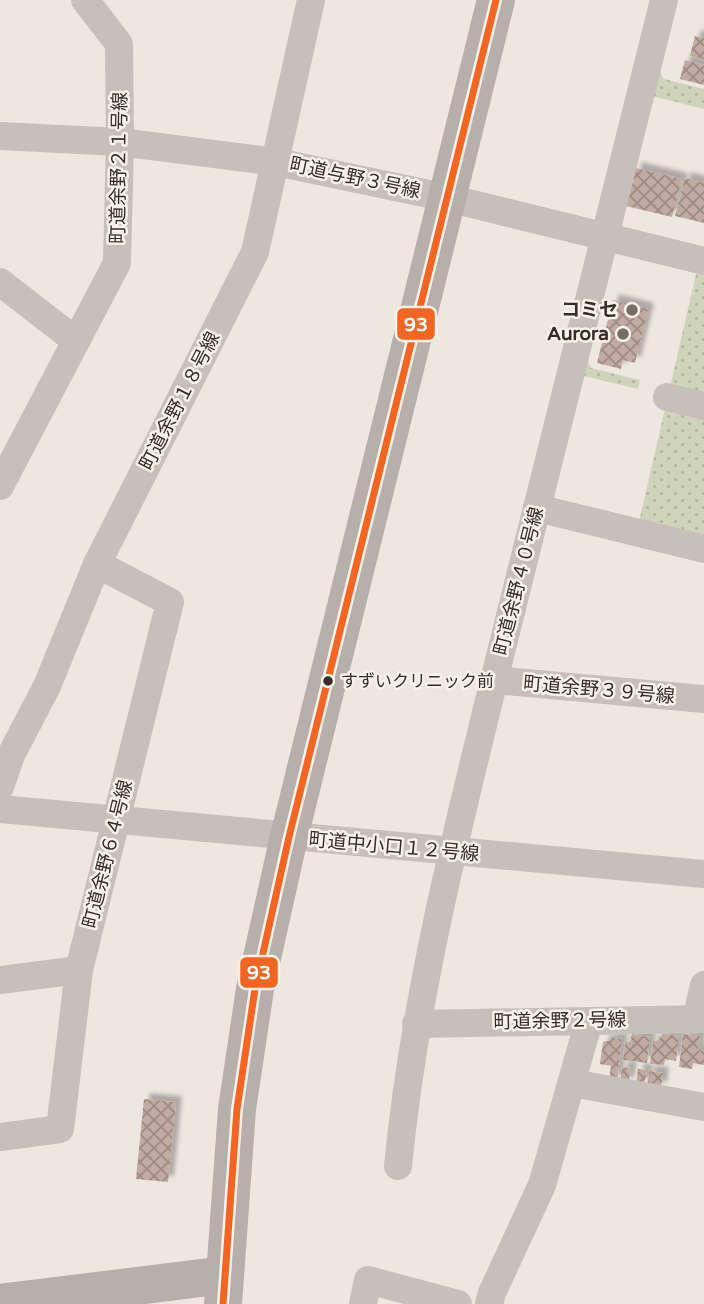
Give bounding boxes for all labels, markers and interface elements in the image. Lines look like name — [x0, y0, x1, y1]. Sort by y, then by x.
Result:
street label: 町道余野２１号線 — [107, 92, 131, 244]
street label: 町道与野３号線 — [288, 153, 422, 203]
place label: コミセ — [561, 299, 618, 321]
marker: コミセ — [624, 302, 640, 318]
line badge: 93 — [396, 307, 436, 341]
text: 93 — [404, 314, 428, 336]
place label: Aurora — [547, 323, 609, 345]
marker: Aurora — [615, 326, 631, 342]
street label: 町道余野１８号線 — [136, 328, 224, 474]
street label: 町道余野４０号線 — [490, 505, 548, 657]
place label: すずいクリニック前 — [341, 671, 494, 692]
street label: 町道余野３９号線 — [522, 672, 676, 708]
marker: すずいクリニック前 — [321, 674, 335, 688]
street label: 町道余野６４号線 — [79, 778, 137, 930]
street label: 町道中小口１２号線 — [308, 829, 480, 865]
line badge: 93 — [239, 956, 279, 989]
text: 93 — [247, 962, 271, 984]
street label: 町道余野２号線 — [493, 1009, 627, 1033]

